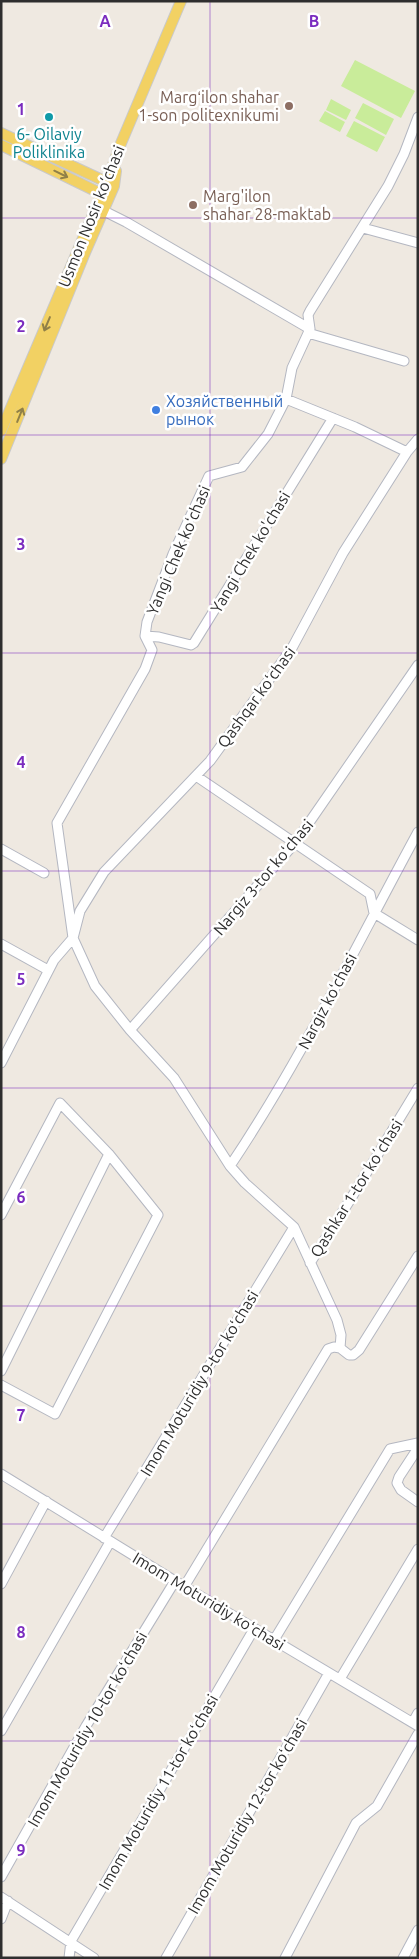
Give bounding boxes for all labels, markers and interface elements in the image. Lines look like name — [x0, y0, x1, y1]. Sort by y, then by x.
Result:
text: A — [99, 12, 111, 30]
text: B — [309, 12, 319, 30]
place label: Margʻilon shahar 1-son politexnikumi — [138, 88, 279, 124]
text: 1 — [16, 100, 26, 118]
marker: Margʻilon shahar 1-son politexnikumi — [283, 100, 295, 112]
marker: 6- Oilaviy Poliklinika — [43, 111, 55, 123]
place label: 6- Oilaviy Poliklinika — [13, 125, 85, 161]
street label: Usmon Nosir ko‘chasi — [54, 142, 128, 290]
one-way arrow — [53, 170, 68, 179]
place label: Marg'ilon shahar 28-maktab — [203, 187, 331, 223]
marker: Marg'ilon shahar 28-maktab — [187, 199, 199, 211]
one-way arrow — [41, 316, 51, 331]
text: 2 — [16, 317, 26, 335]
place label: Хозяйственный рынок — [166, 392, 283, 428]
marker: Хозяйственный рынок — [150, 404, 162, 416]
one-way arrow — [17, 407, 26, 422]
street label: Yangi Chek koʻchasi — [143, 483, 213, 617]
street label: Yangi Chek ko'chasi — [207, 488, 293, 616]
text: 3 — [16, 535, 26, 553]
street label: Qashqar koʻchasi — [213, 643, 299, 751]
text: 4 — [16, 753, 26, 771]
street label: Nargiz 3-tor koʻchasi — [209, 816, 317, 938]
street label: Nargiz koʻchasi — [294, 950, 360, 1052]
text: 5 — [16, 970, 26, 988]
street label: Qashkar 1-tor koʼchasi — [306, 1116, 406, 1260]
text: 6 — [16, 1188, 26, 1206]
street label: Imom Moturidiy 9-tor koʻchasi — [136, 1287, 262, 1479]
text: 7 — [16, 1406, 26, 1424]
street label: Imom Moturidiy koʻchasi — [130, 1548, 288, 1654]
text: 8 — [16, 1623, 26, 1641]
street label: Imom Moturidiy 10-tor koʻchasi — [24, 1628, 150, 1830]
street label: Imom Moturidiy 11-tor koʻchasi — [95, 1691, 221, 1893]
street label: Imom Moturidiy 12-tor koʻchasi — [184, 1715, 310, 1917]
text: 9 — [16, 1841, 26, 1859]

